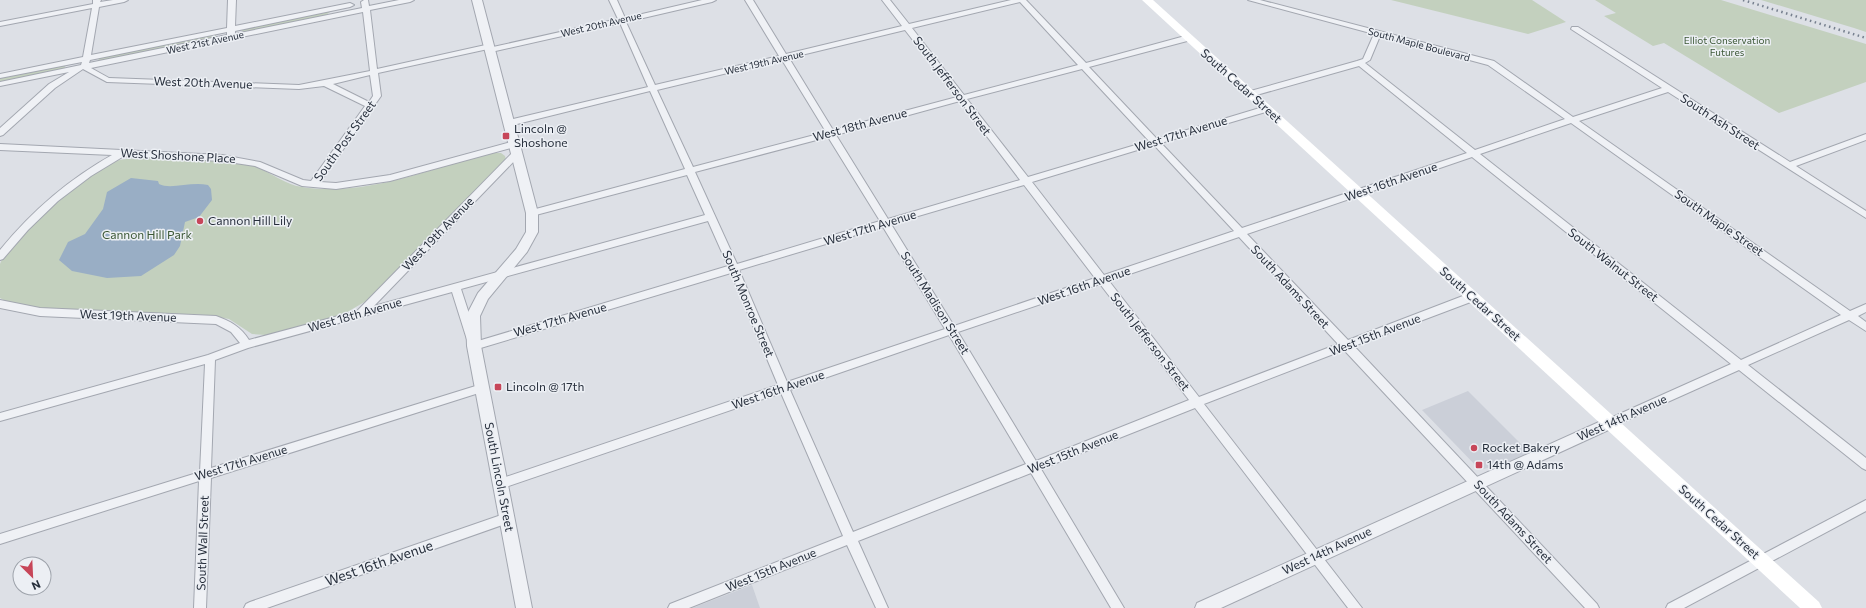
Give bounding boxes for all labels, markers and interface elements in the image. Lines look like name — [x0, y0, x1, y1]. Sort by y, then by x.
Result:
street label: West 20th Avenue — [559, 9, 643, 39]
street label: South Maple Boulevard — [1367, 25, 1472, 63]
street label: West 21st Avenue — [165, 28, 245, 56]
street label: South Jefferson Street — [910, 33, 995, 138]
park label: Elliot Conservation Futures — [1684, 34, 1770, 58]
street label: South Cedar Street — [1198, 45, 1285, 125]
street label: West 19th Avenue — [723, 47, 805, 77]
street label: West 20th Avenue — [153, 73, 253, 91]
street label: South Ash Street — [1678, 90, 1763, 152]
street label: South Post Street — [310, 97, 378, 183]
street label: West 18th Avenue — [811, 105, 908, 143]
street label: West 17th Avenue — [1133, 112, 1229, 154]
place label: Lincoln @ Shoshone — [514, 121, 568, 149]
marker: Lincoln @ Shoshone — [501, 131, 511, 141]
street label: West Shoshone Place — [120, 145, 236, 165]
street label: West 16th Avenue — [1343, 159, 1439, 203]
street label: South Maple Street — [1672, 186, 1767, 258]
street label: West 19th Avenue — [399, 194, 476, 273]
street label: West 17th Avenue — [822, 206, 918, 248]
place label: Cannon Hill Lily — [208, 213, 292, 227]
marker: Cannon Hill Lily — [195, 216, 205, 226]
street label: South Walnut Street — [1566, 225, 1662, 304]
park label: Cannon Hill Park — [102, 227, 193, 241]
street label: South Adams Street — [1249, 242, 1333, 331]
street label: South Monroe Street — [720, 248, 778, 359]
street label: South Madison Street — [899, 249, 973, 356]
street label: West 16th Avenue — [1036, 263, 1132, 307]
street label: South Cedar Street — [1437, 263, 1524, 343]
street label: South Jefferson Street — [1107, 290, 1193, 394]
street label: West 18th Avenue — [306, 294, 403, 334]
street label: West 17th Avenue — [512, 299, 608, 339]
street label: West 19th Avenue — [79, 306, 177, 324]
street label: West 15th Avenue — [1327, 310, 1422, 358]
street label: West 16th Avenue — [730, 367, 826, 411]
place label: Lincoln @ 17th — [506, 379, 584, 393]
marker: Lincoln @ 17th — [493, 382, 503, 392]
street label: West 14th Avenue — [1575, 391, 1669, 443]
street label: South Lincoln Street — [483, 421, 517, 533]
street label: West 15th Avenue — [1025, 427, 1120, 476]
place label: Rocket Bakery — [1482, 440, 1560, 454]
street label: West 17th Avenue — [193, 441, 289, 483]
marker: Rocket Bakery — [1469, 443, 1479, 453]
place label: 14th @ Adams — [1487, 457, 1563, 471]
marker: 14th @ Adams — [1474, 460, 1484, 470]
street label: South Adams Street — [1472, 477, 1556, 566]
street label: South Cedar Street — [1676, 481, 1763, 561]
street label: South Wall Street — [193, 495, 211, 591]
street label: West 14th Avenue — [1280, 523, 1373, 577]
street label: West 16th Avenue — [323, 536, 435, 589]
street label: West 15th Avenue — [723, 545, 818, 594]
north arrow — [12, 556, 52, 596]
text: N — [30, 578, 43, 593]

